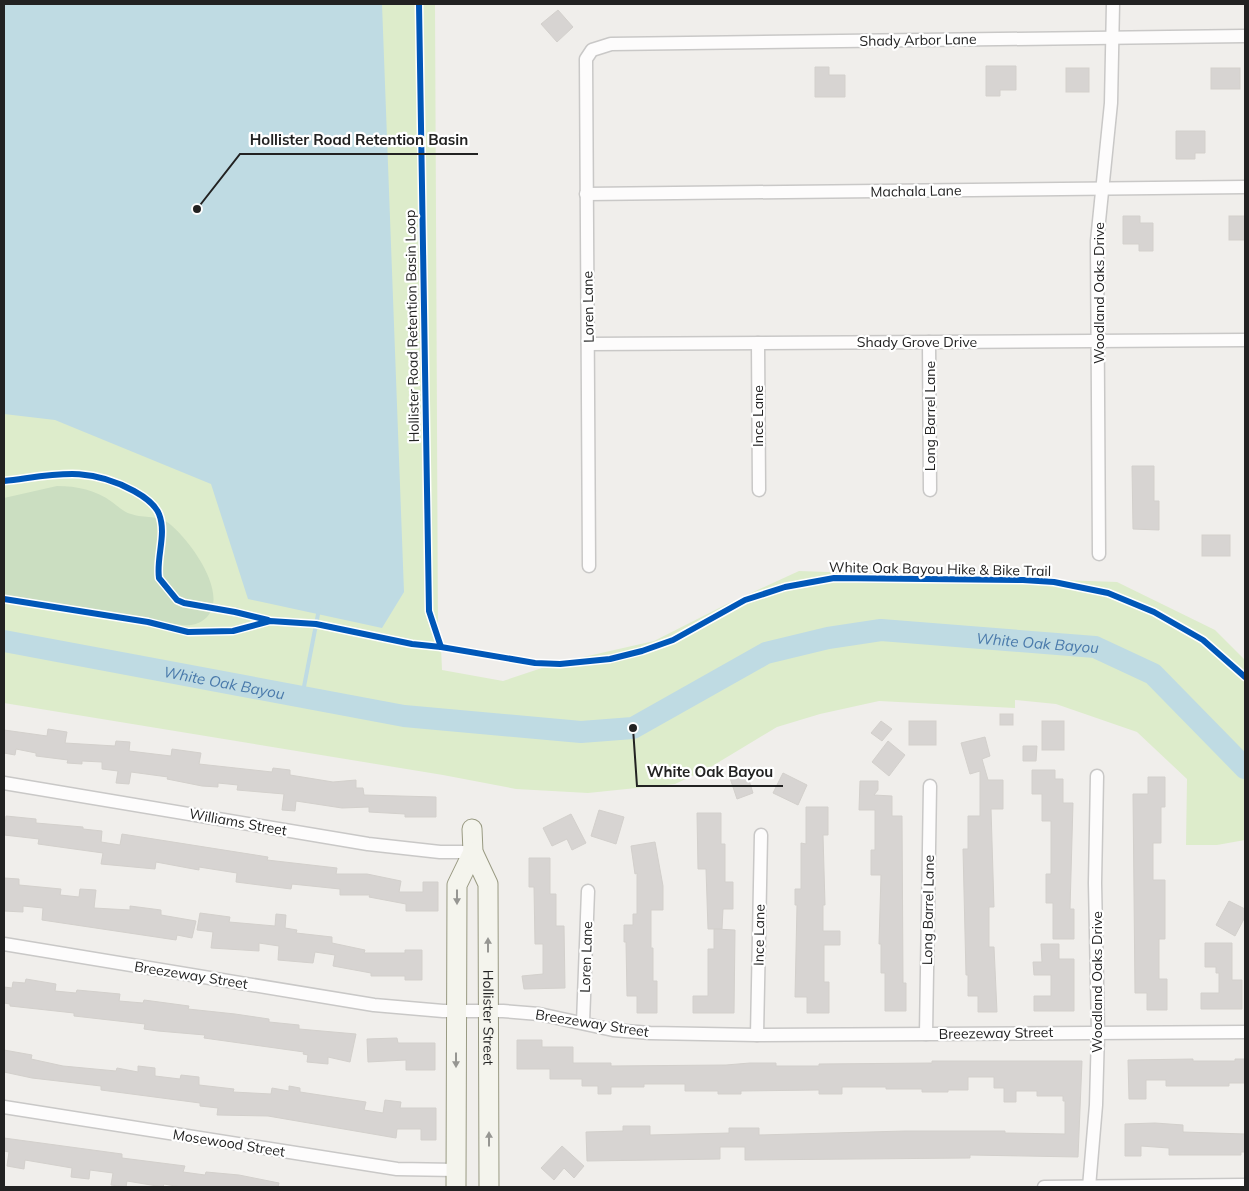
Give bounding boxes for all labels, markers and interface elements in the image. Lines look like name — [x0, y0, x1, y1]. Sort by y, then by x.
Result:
street label: Shady Arbor Lane — [859, 30, 977, 50]
callout: Hollister Road Retention Basin — [240, 124, 478, 154]
text: Hollister Road Retention Basin — [250, 130, 468, 149]
street label: Machala Lane — [870, 181, 962, 201]
street label: Hollister Road Retention Basin Loop — [401, 210, 423, 442]
street label: Woodland Oaks Drive — [1090, 222, 1108, 364]
street label: Loren Lane — [578, 271, 598, 343]
street label: Shady Grove Drive — [857, 333, 977, 351]
street label: Long Barrel Lane — [921, 361, 939, 471]
street label: Ince Lane — [749, 385, 767, 447]
street label: White Oak Bayou Hike & Bike Trail — [829, 558, 1051, 580]
water label: White Oak Bayou — [976, 628, 1100, 657]
water label: White Oak Bayou — [162, 662, 287, 703]
callout: White Oak Bayou — [637, 756, 783, 786]
text: White Oak Bayou — [647, 762, 773, 781]
street label: Williams Street — [188, 805, 288, 839]
street label: Long Barrel Lane — [918, 855, 938, 965]
one-way arrow — [453, 890, 461, 906]
street label: Ince Lane — [749, 904, 769, 966]
street label: Woodland Oaks Drive — [1088, 911, 1106, 1053]
street label: Loren Lane — [576, 921, 596, 993]
one-way arrow — [484, 936, 492, 952]
street label: Breezeway Street — [133, 957, 249, 993]
street label: Hollister Street — [479, 970, 498, 1066]
street label: Breezeway Street — [534, 1005, 650, 1041]
street label: Breezeway Street — [939, 1023, 1054, 1043]
one-way arrow — [452, 1052, 460, 1068]
street label: Mosewood Street — [172, 1125, 286, 1161]
one-way arrow — [485, 1130, 493, 1146]

